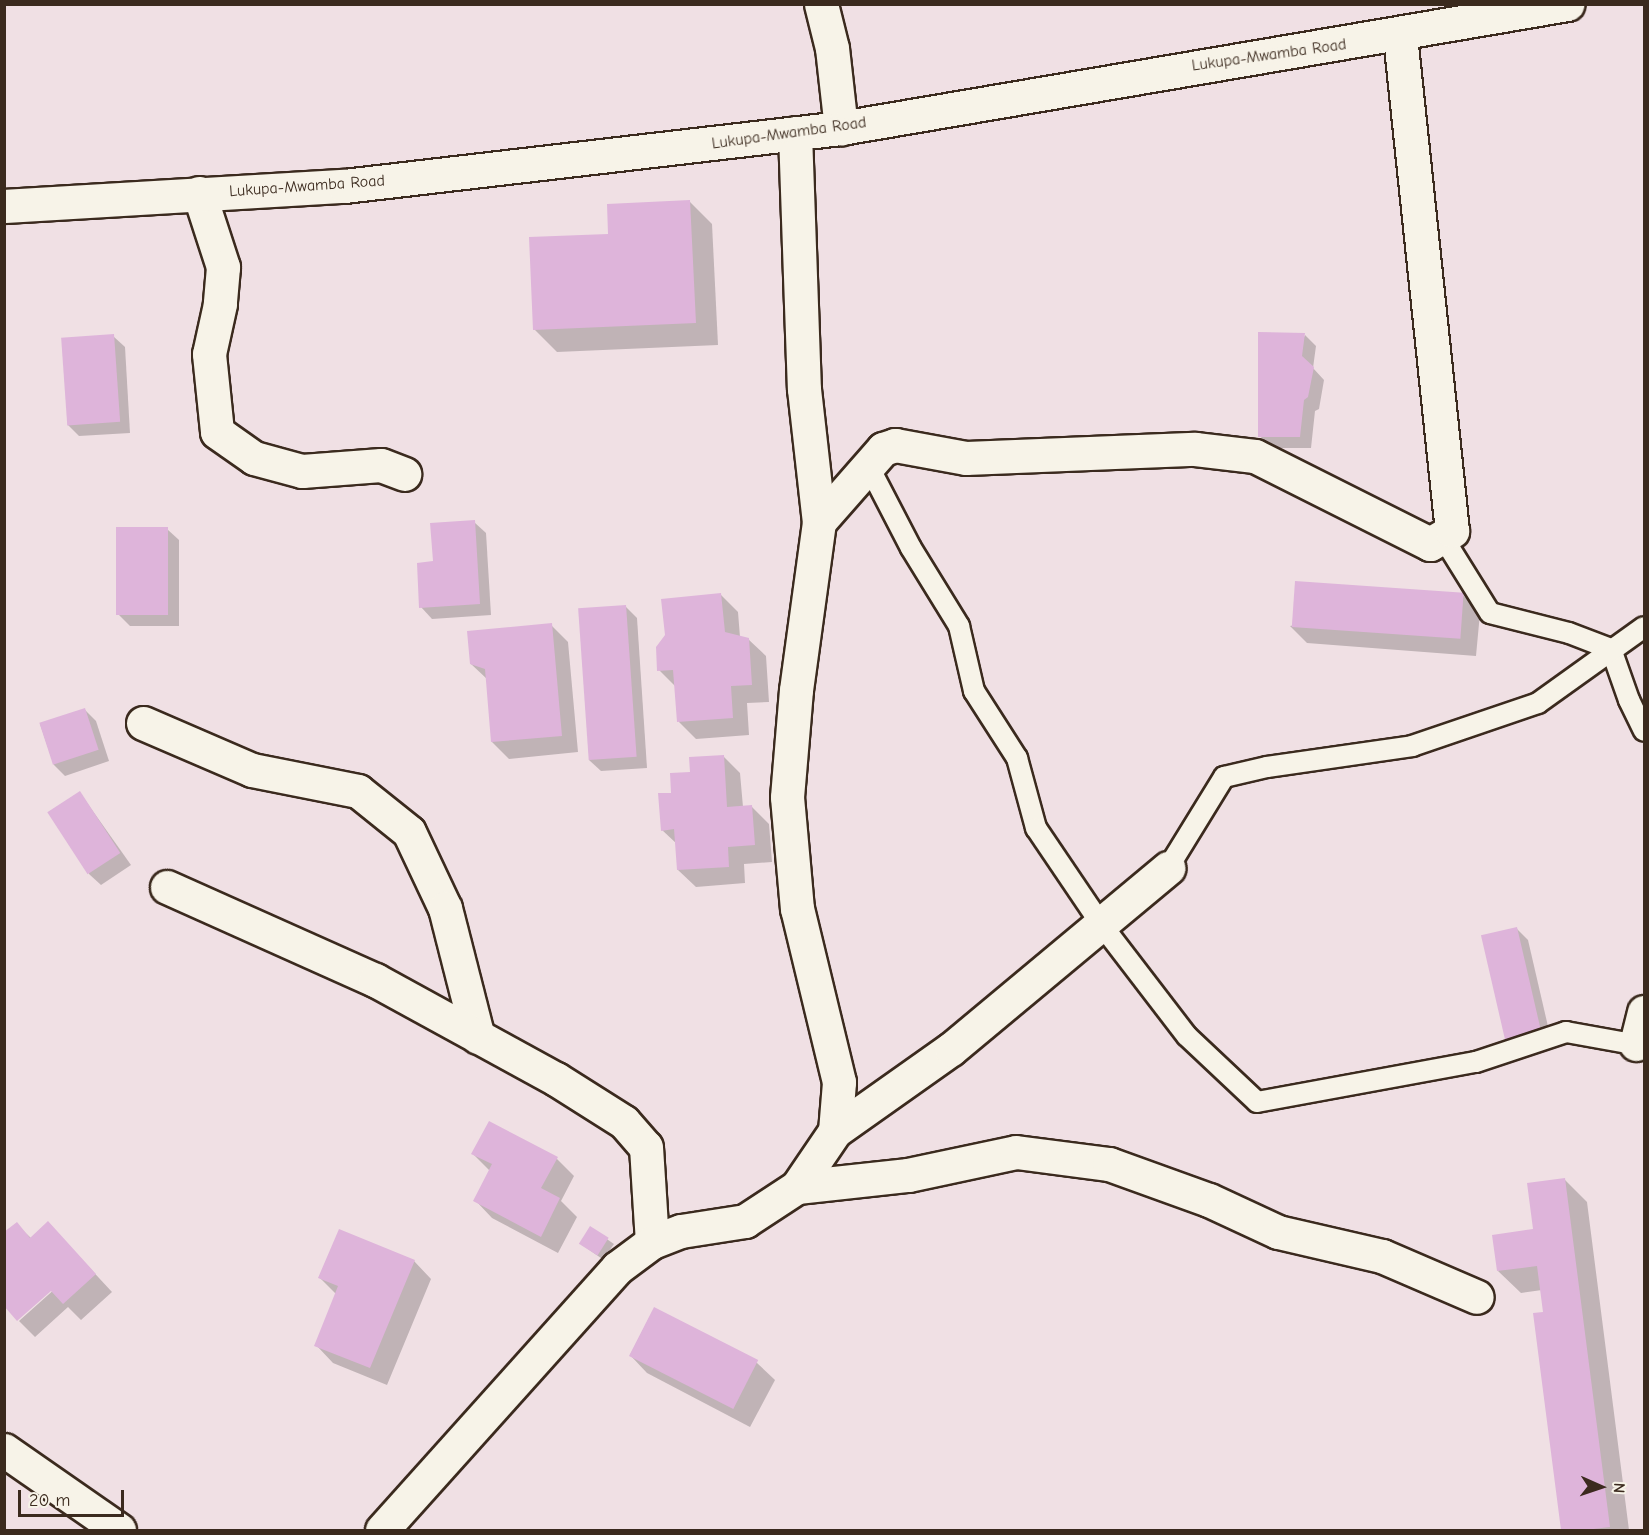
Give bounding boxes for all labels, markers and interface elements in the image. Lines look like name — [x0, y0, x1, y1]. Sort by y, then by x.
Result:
street label: Lukupa-Mwamba Road — [1190, 35, 1348, 75]
street label: Lukupa-Mwamba Road — [710, 113, 868, 153]
street label: Lukupa-Mwamba Road — [229, 171, 385, 201]
north arrow — [1571, 1457, 1631, 1517]
scale bar — [21, 1478, 128, 1516]
text: N — [1610, 1482, 1628, 1494]
text: 20 m — [29, 1490, 70, 1511]

